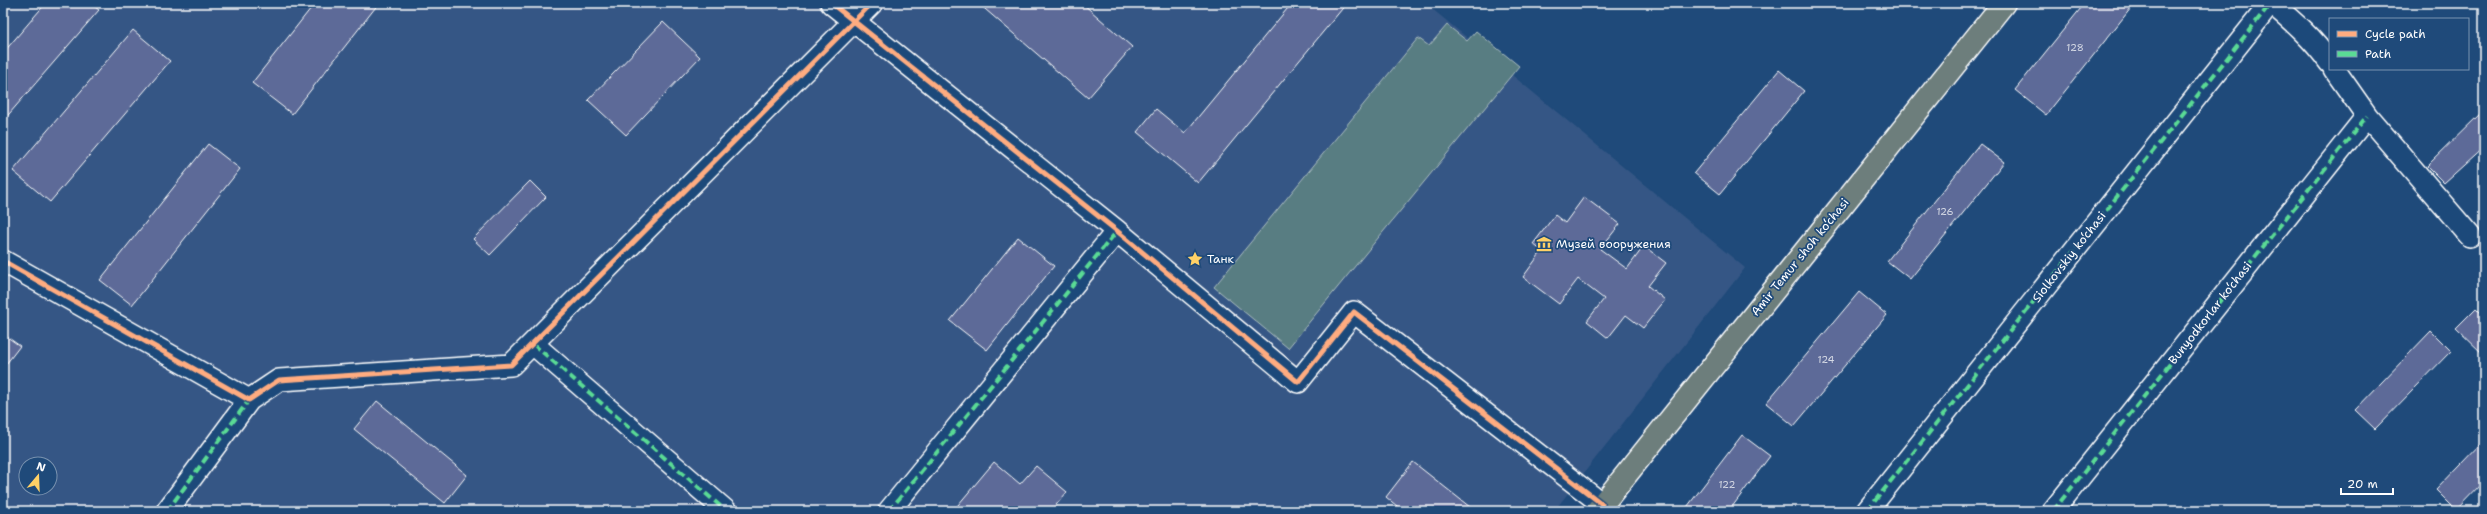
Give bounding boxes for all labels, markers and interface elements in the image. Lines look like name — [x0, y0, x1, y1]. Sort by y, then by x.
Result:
legend — [2329, 18, 2469, 70]
text: Cycle path — [2365, 26, 2426, 42]
house number: 128 — [2066, 41, 2084, 54]
text: Path — [2365, 46, 2391, 62]
street label: Amir Temur shoh ko‘chasi — [1747, 195, 1853, 319]
house number: 126 — [1936, 205, 1954, 218]
street label: Siolkovskiy ko‘chasi — [2028, 208, 2110, 306]
museum icon: Музей вооружения — [1535, 235, 1553, 253]
place label: Музей вооружения — [1556, 236, 1671, 252]
place icon: Танк — [1186, 250, 1204, 268]
place label: Танк — [1207, 251, 1234, 267]
street label: Bunyodkorlar ko‘chasi — [2165, 258, 2255, 368]
house number: 124 — [1817, 353, 1835, 366]
north arrow — [18, 456, 58, 496]
text: N — [35, 459, 48, 476]
scale bar — [2341, 470, 2393, 496]
text: 20 m — [2347, 476, 2378, 492]
house number: 122 — [1718, 478, 1736, 491]

